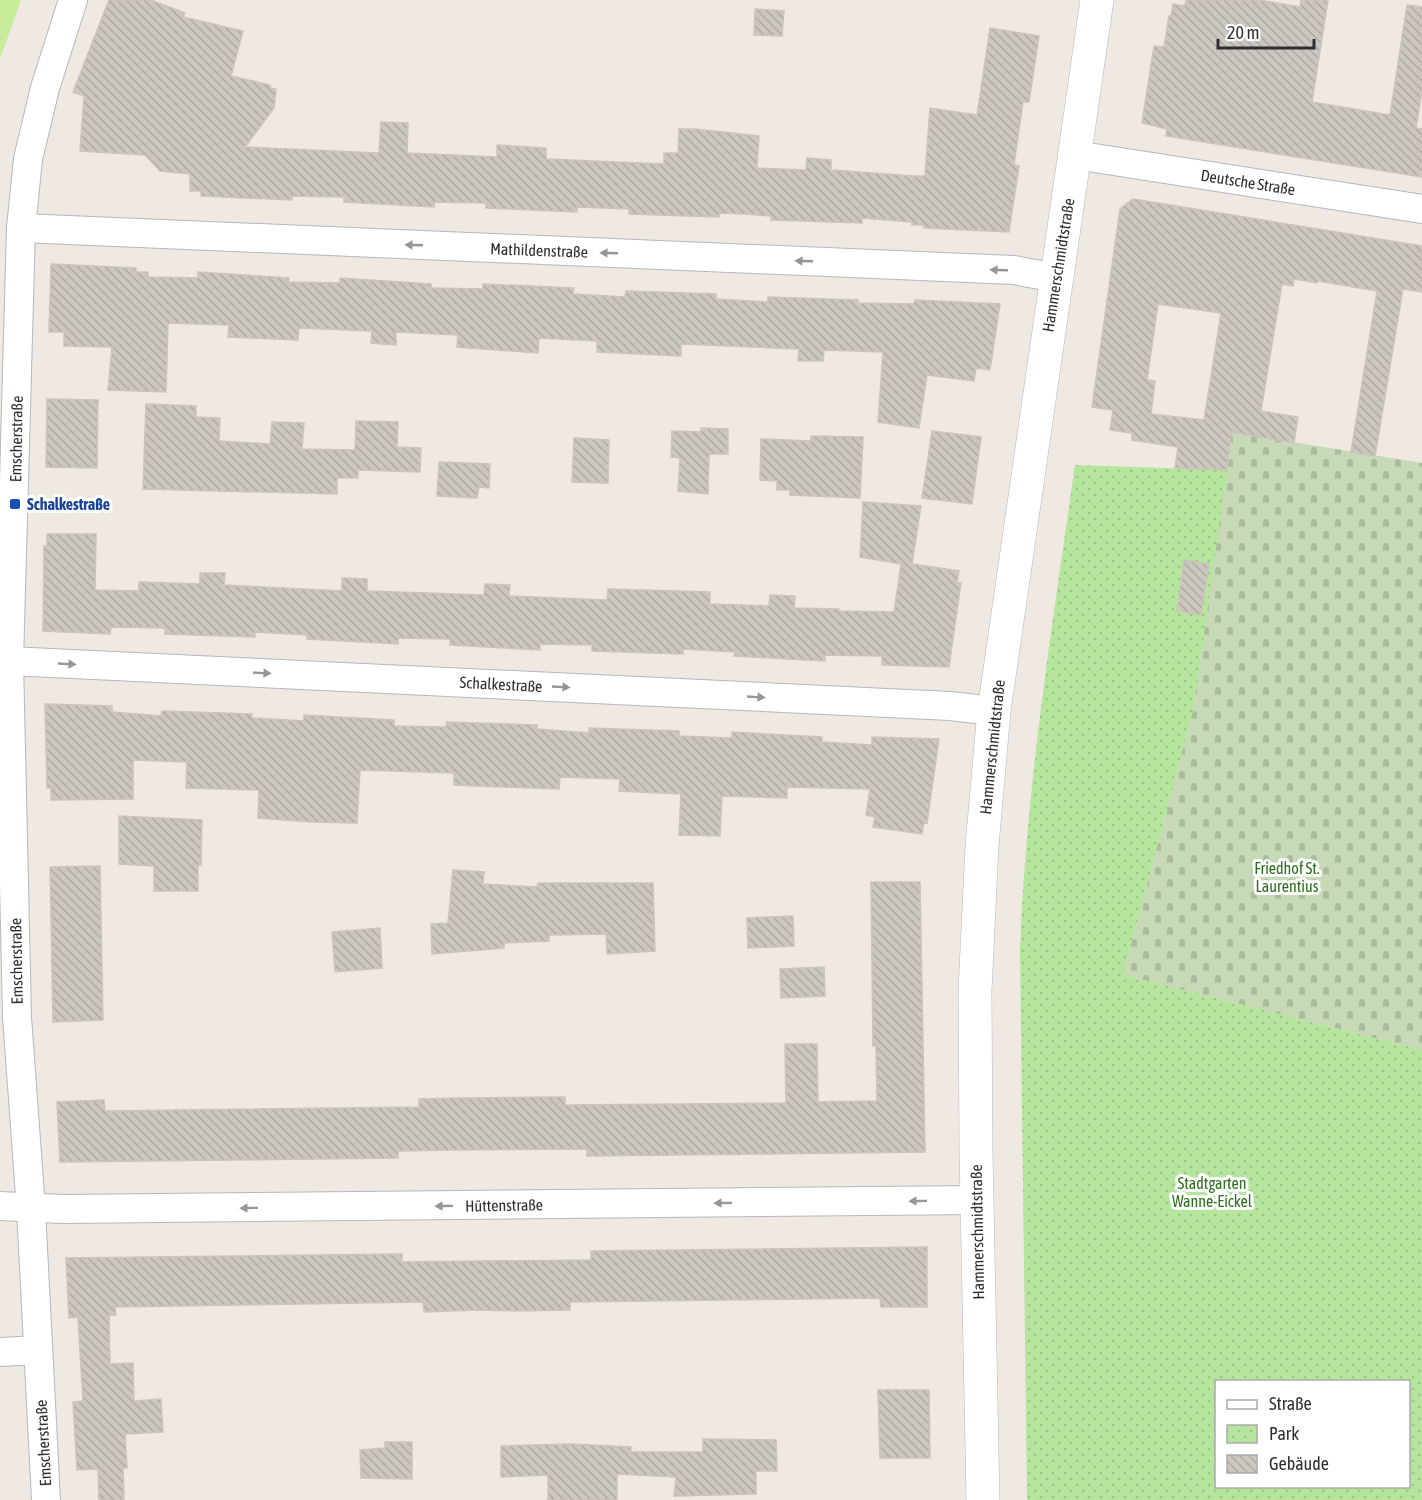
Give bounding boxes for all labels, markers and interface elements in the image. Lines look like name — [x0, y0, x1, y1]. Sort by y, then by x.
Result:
scale bar — [1218, 12, 1314, 50]
text: 20 m — [1227, 22, 1259, 43]
street label: Deutsche Straße — [1200, 166, 1296, 198]
street label: Hammerschmidtstraße — [1039, 197, 1077, 333]
street label: Mathildenstraße — [490, 239, 588, 261]
one-way arrow — [405, 240, 424, 249]
one-way arrow — [599, 248, 618, 257]
one-way arrow — [794, 257, 813, 266]
one-way arrow — [989, 265, 1008, 274]
street label: Emscherstraße — [6, 396, 26, 482]
place label: Schalkestraße — [27, 495, 110, 513]
marker: Schalkestraße — [8, 497, 22, 511]
one-way arrow — [57, 659, 76, 668]
one-way arrow — [252, 668, 271, 677]
street label: Schalkestraße — [459, 673, 543, 695]
street label: Hammerschmidtstraße — [976, 679, 1008, 815]
one-way arrow — [552, 683, 571, 692]
one-way arrow — [747, 692, 766, 701]
park label: Friedhof St. Laurentius — [1254, 859, 1320, 895]
street label: Emscherstraße — [6, 918, 26, 1004]
street label: Hammerschmidtstraße — [967, 1164, 987, 1300]
park label: Stadtgarten Wanne-Eickel — [1172, 1174, 1253, 1210]
street label: Hüttenstraße — [465, 1195, 543, 1215]
one-way arrow — [909, 1196, 928, 1206]
one-way arrow — [714, 1198, 733, 1208]
one-way arrow — [435, 1201, 454, 1210]
one-way arrow — [240, 1203, 259, 1212]
legend — [1215, 1380, 1410, 1488]
text: Straße — [1269, 1393, 1312, 1414]
street label: Emscherstraße — [32, 1399, 54, 1487]
text: Park — [1269, 1423, 1299, 1444]
text: Gebäude — [1269, 1453, 1329, 1474]

